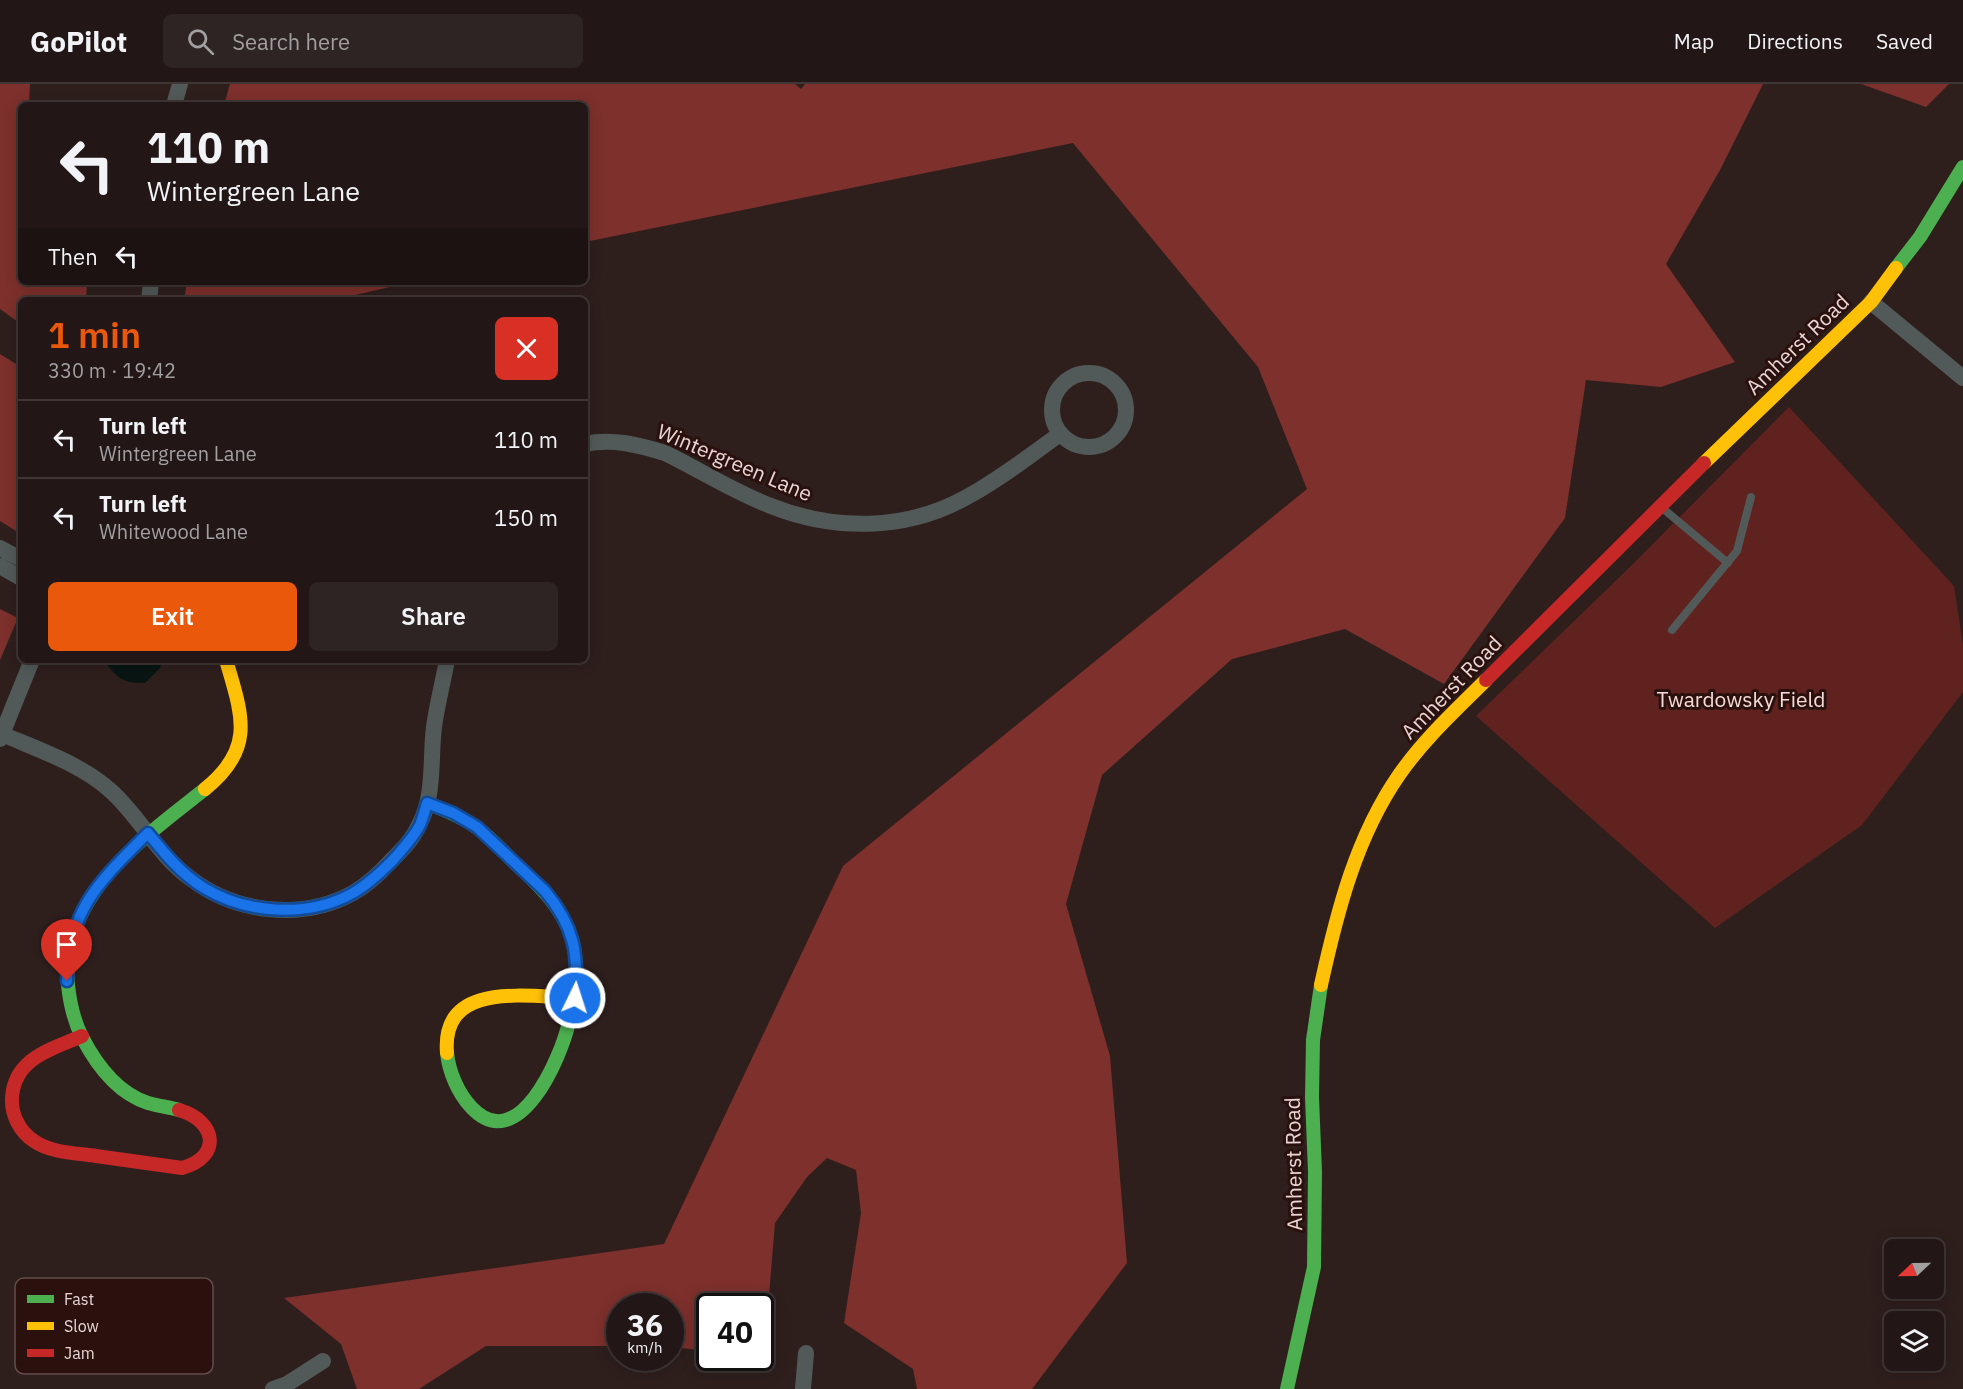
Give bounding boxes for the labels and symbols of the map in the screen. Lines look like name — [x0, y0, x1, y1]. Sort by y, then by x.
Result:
street label: Amherst Road — [1739, 288, 1855, 400]
street label: Wintergreen Lane — [653, 417, 817, 507]
street label: Amherst Road — [1395, 629, 1507, 745]
park label: Twardowsky Field — [1657, 685, 1825, 713]
pin — [41, 919, 92, 981]
position arrow — [543, 966, 607, 1030]
street label: Amherst Road — [1278, 1097, 1308, 1231]
north arrow — [1884, 1239, 1944, 1299]
legend — [15, 1278, 213, 1374]
text: Fast — [64, 1289, 94, 1309]
speed limit sign: 40 — [696, 1293, 774, 1371]
text: Slow — [64, 1316, 99, 1336]
text: Jam — [64, 1343, 95, 1363]

